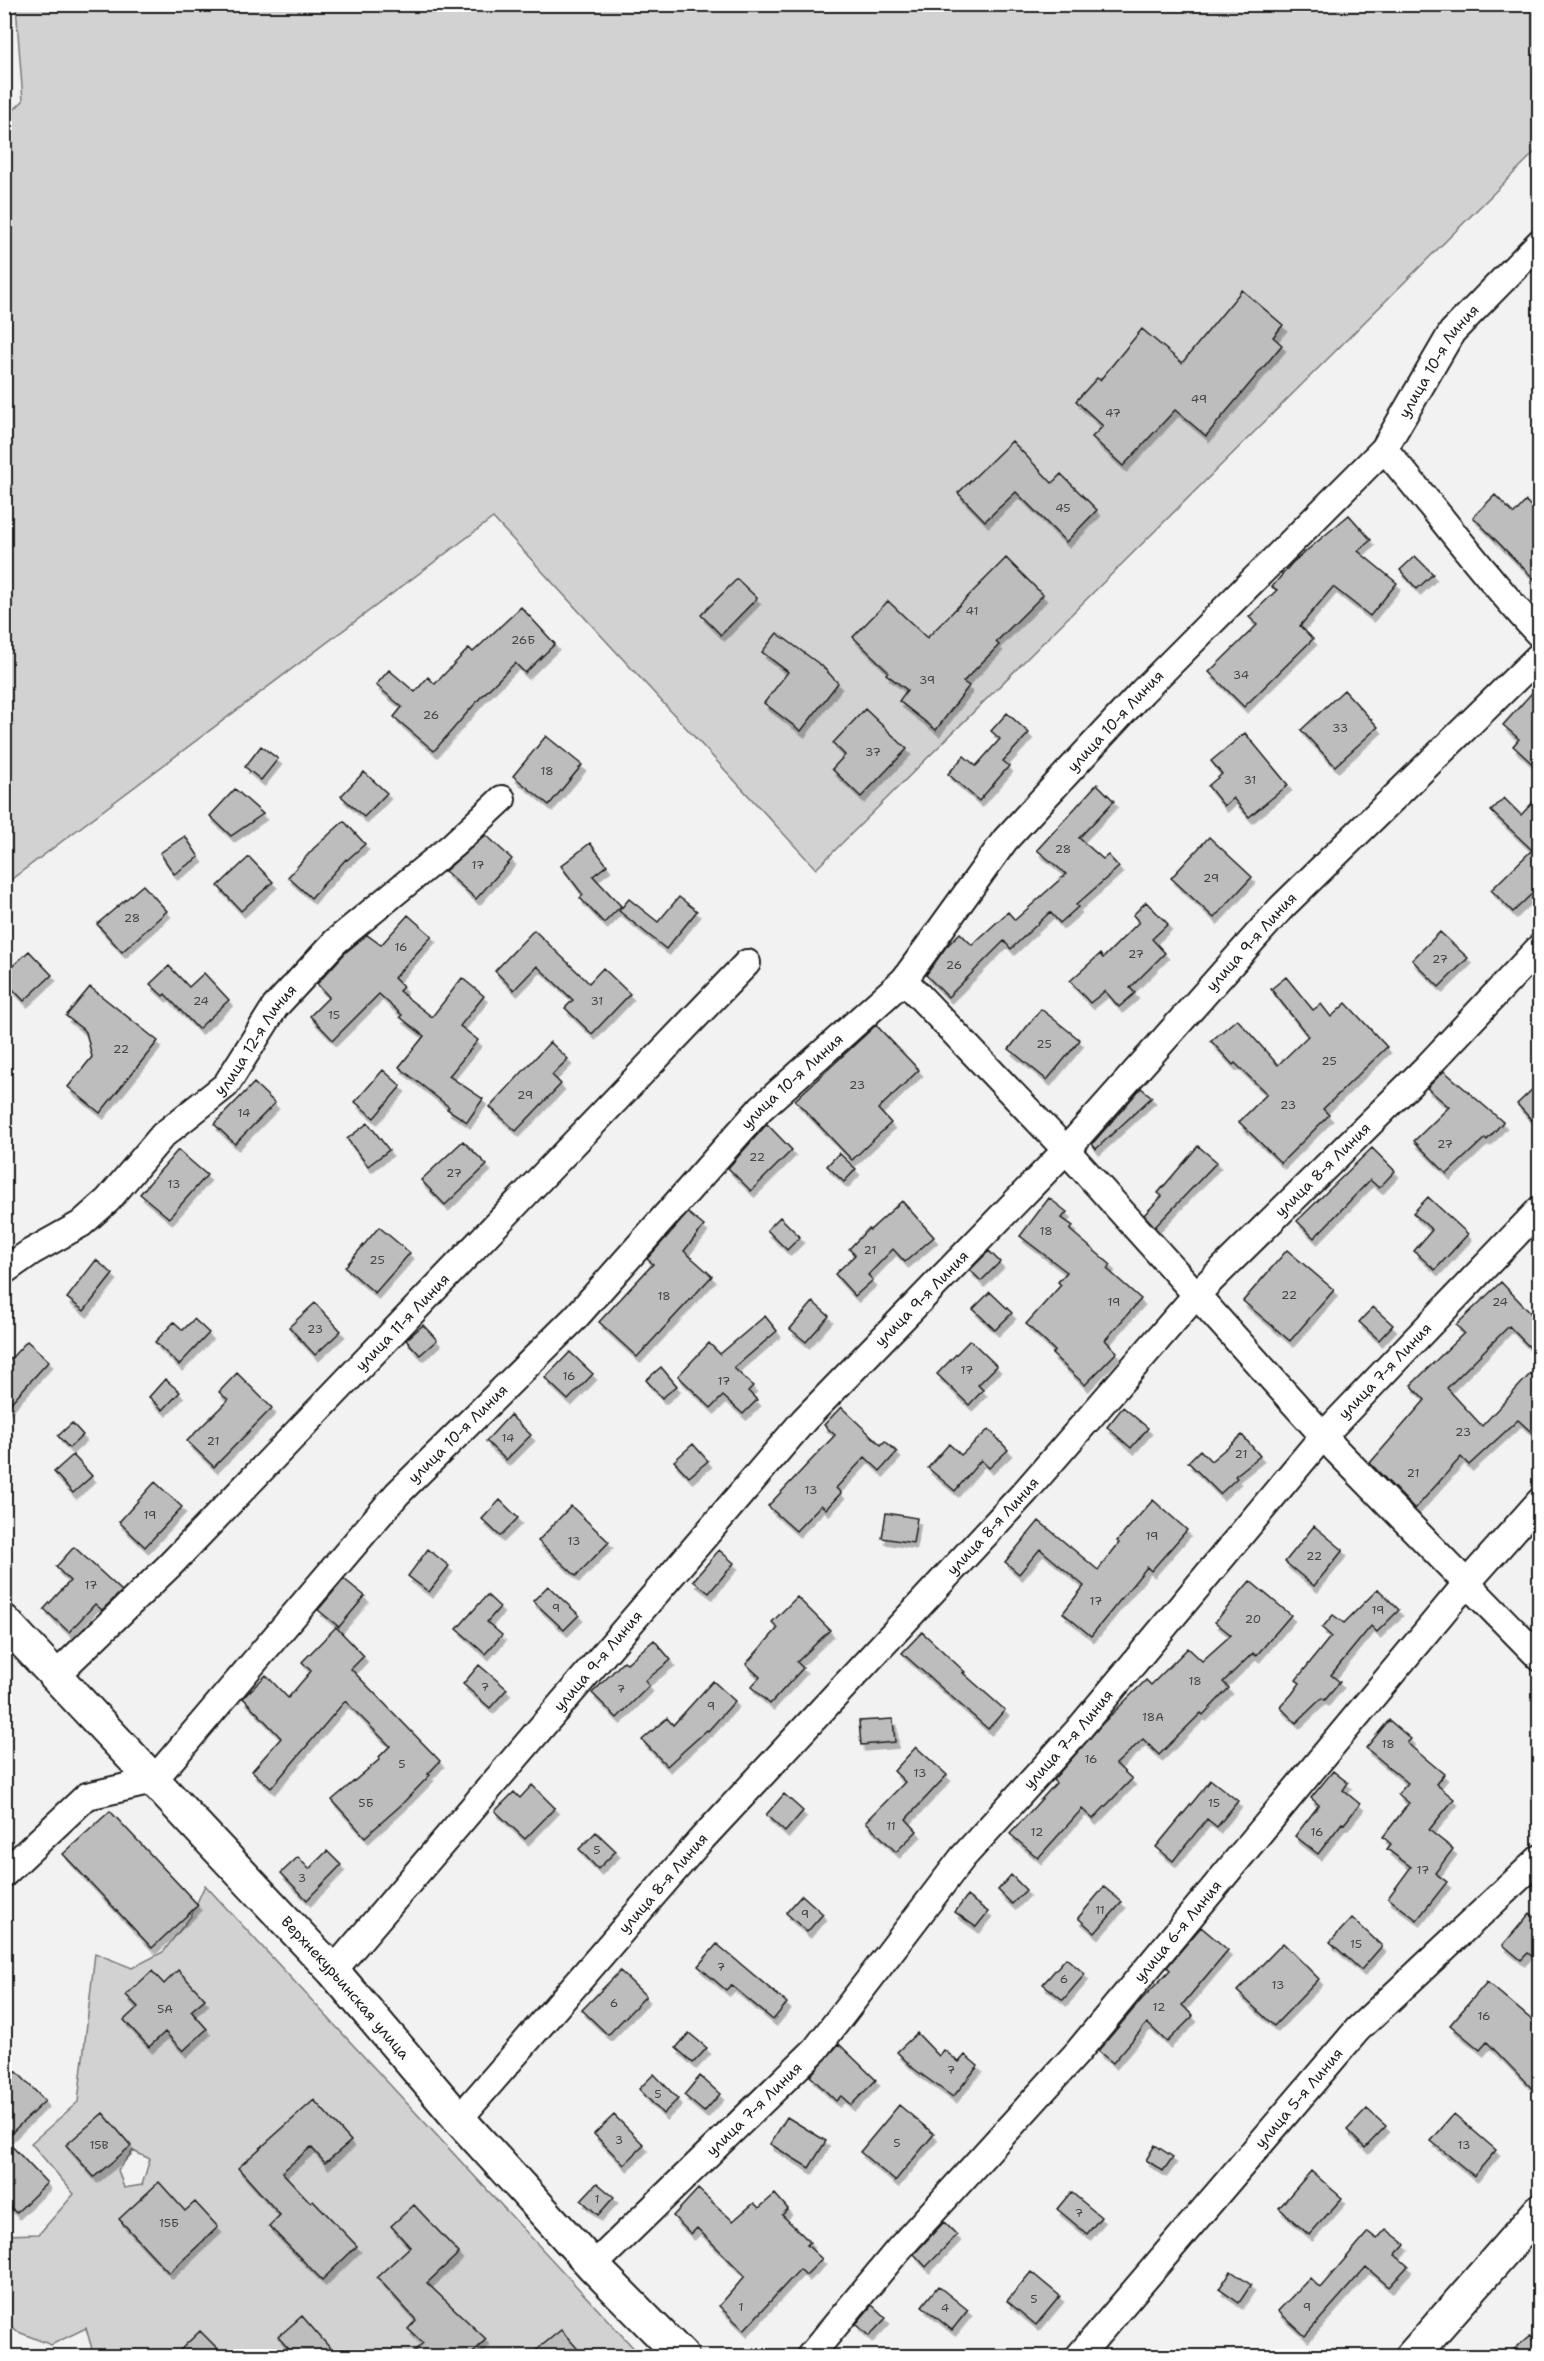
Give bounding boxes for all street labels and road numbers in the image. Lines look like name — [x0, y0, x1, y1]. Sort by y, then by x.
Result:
street label: улица 10-я Линия — [1394, 300, 1483, 422]
street label: улица 10-я Линия — [1063, 666, 1168, 776]
street label: улица 9-я Линия — [1202, 888, 1301, 995]
street label: улица 12-я Линия — [211, 980, 301, 1100]
street label: улица 10-я Линия — [737, 1029, 848, 1134]
street label: улица 8-я Линия — [1271, 1118, 1375, 1221]
street label: улица 9-я Линия — [871, 1246, 973, 1351]
street label: улица 11-я Линия — [351, 1269, 454, 1375]
street label: улица 7-я Линия — [1334, 1318, 1436, 1424]
street label: улица 10-я Линия — [404, 1380, 512, 1487]
street label: улица 8-я Линия — [943, 1473, 1043, 1579]
street label: улица 9-я Линия — [549, 1606, 647, 1715]
street label: улица 7-я Линия — [1019, 1685, 1118, 1793]
street label: улица 8-я Линия — [614, 1829, 712, 1938]
street label: улица 6-я Линия — [1130, 1876, 1226, 1987]
street label: Верхнекурьинская улица — [277, 1912, 414, 2064]
street label: улица 5-я Линия — [1251, 2044, 1347, 2152]
street label: улица 7-я Линия — [702, 2058, 807, 2160]

